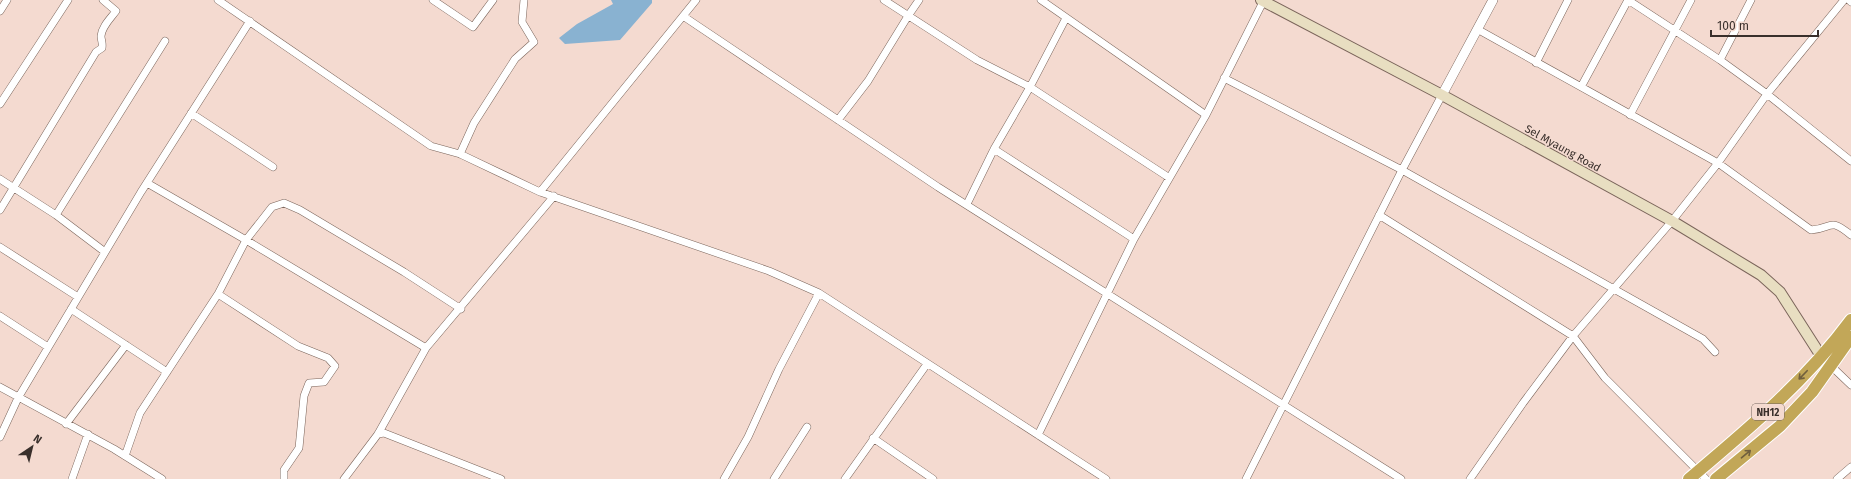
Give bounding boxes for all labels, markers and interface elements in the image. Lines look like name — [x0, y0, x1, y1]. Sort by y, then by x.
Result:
scale bar — [1711, 12, 1818, 38]
text: 100 m — [1717, 19, 1749, 33]
street label: Sel Myaung Road — [1523, 122, 1603, 175]
one-way arrow — [1798, 370, 1808, 380]
road number: NH12 — [1752, 404, 1784, 420]
north arrow — [12, 427, 52, 467]
text: N — [31, 432, 44, 447]
one-way arrow — [1740, 450, 1751, 459]

